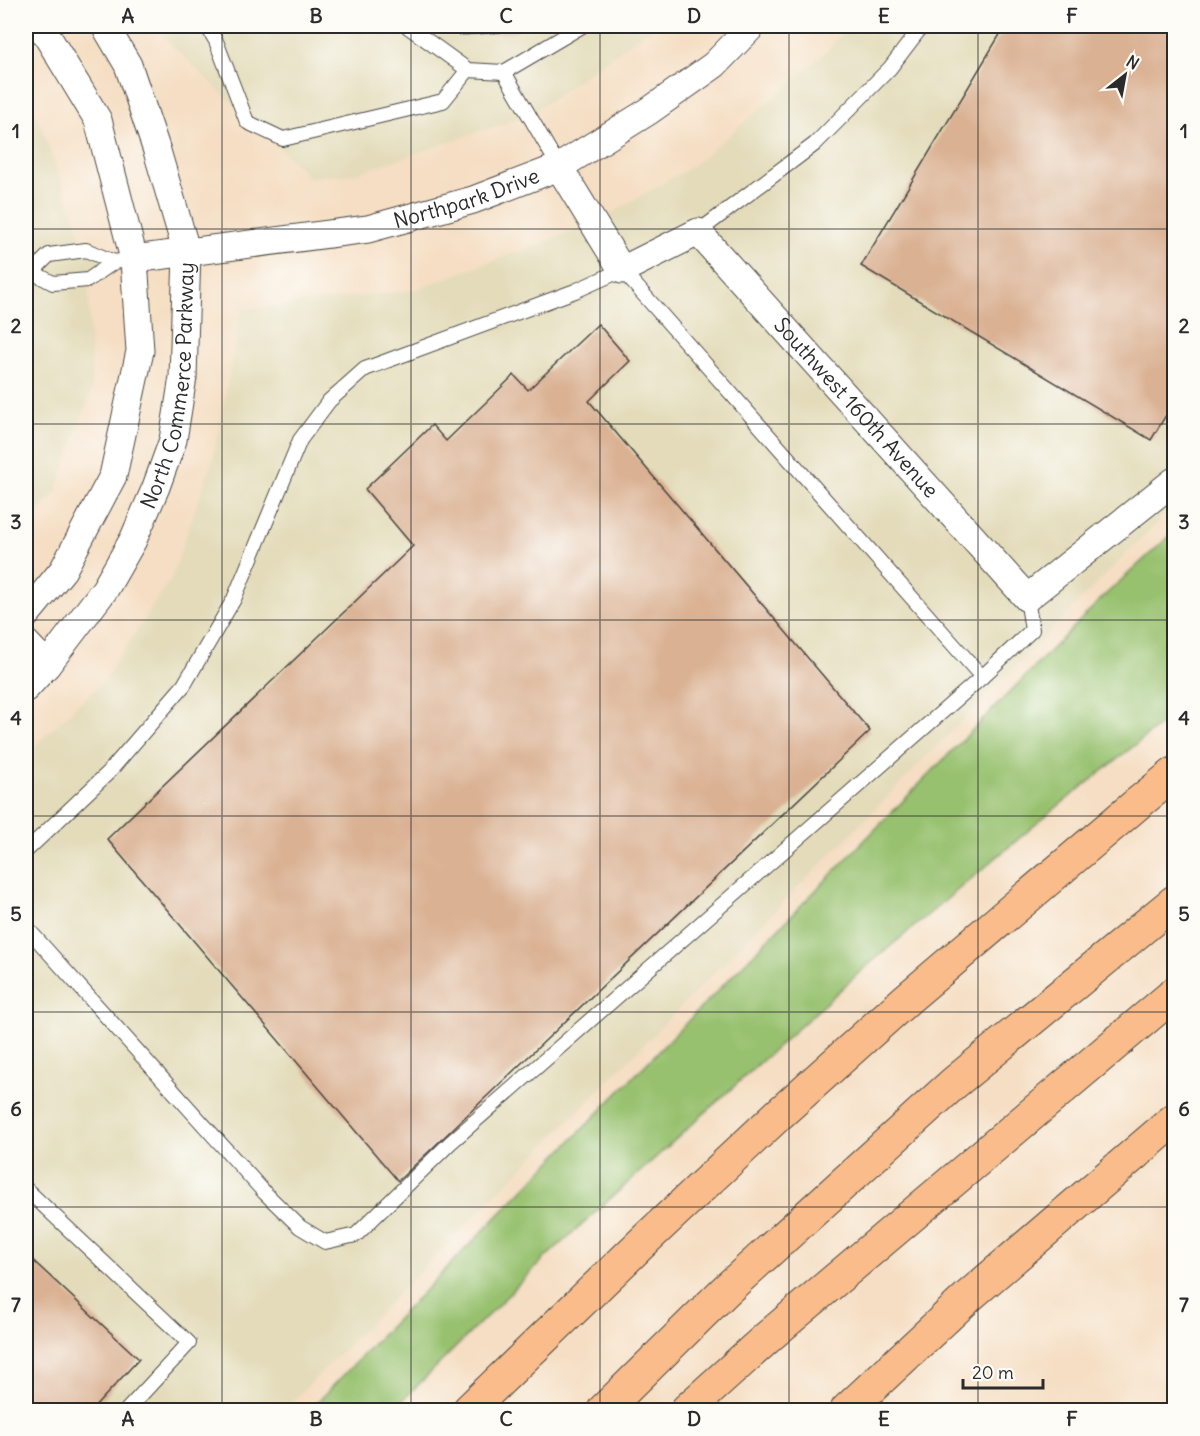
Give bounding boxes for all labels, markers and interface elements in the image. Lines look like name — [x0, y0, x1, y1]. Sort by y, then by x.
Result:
text: A — [122, 3, 135, 28]
text: B — [309, 3, 323, 28]
text: C — [499, 3, 513, 28]
text: D — [687, 3, 701, 28]
text: E — [878, 3, 890, 28]
text: F — [1066, 3, 1078, 28]
north arrow — [1095, 45, 1155, 105]
text: N — [1123, 51, 1143, 74]
text: 1 — [12, 118, 20, 143]
text: 1 — [1180, 118, 1188, 143]
street label: Northpark Drive — [390, 162, 543, 234]
street label: North Commerce Parkway — [134, 262, 200, 513]
street label: Southwest 160th Avenue — [768, 312, 944, 503]
text: 2 — [11, 313, 22, 338]
text: 2 — [1179, 313, 1190, 338]
text: 3 — [10, 509, 22, 534]
text: 3 — [1178, 509, 1190, 534]
text: 4 — [10, 705, 22, 730]
text: 4 — [1178, 705, 1190, 730]
text: 5 — [10, 901, 22, 926]
text: 5 — [1178, 901, 1190, 926]
text: 6 — [10, 1096, 22, 1121]
text: 6 — [1178, 1096, 1190, 1121]
text: 7 — [11, 1292, 21, 1317]
text: 7 — [1179, 1292, 1189, 1317]
scale bar — [963, 1352, 1042, 1390]
text: 20 m — [972, 1361, 1014, 1384]
text: A — [122, 1406, 135, 1431]
text: B — [309, 1406, 323, 1431]
text: C — [499, 1406, 513, 1431]
text: D — [687, 1406, 701, 1431]
text: E — [878, 1406, 890, 1431]
text: F — [1066, 1406, 1078, 1431]

